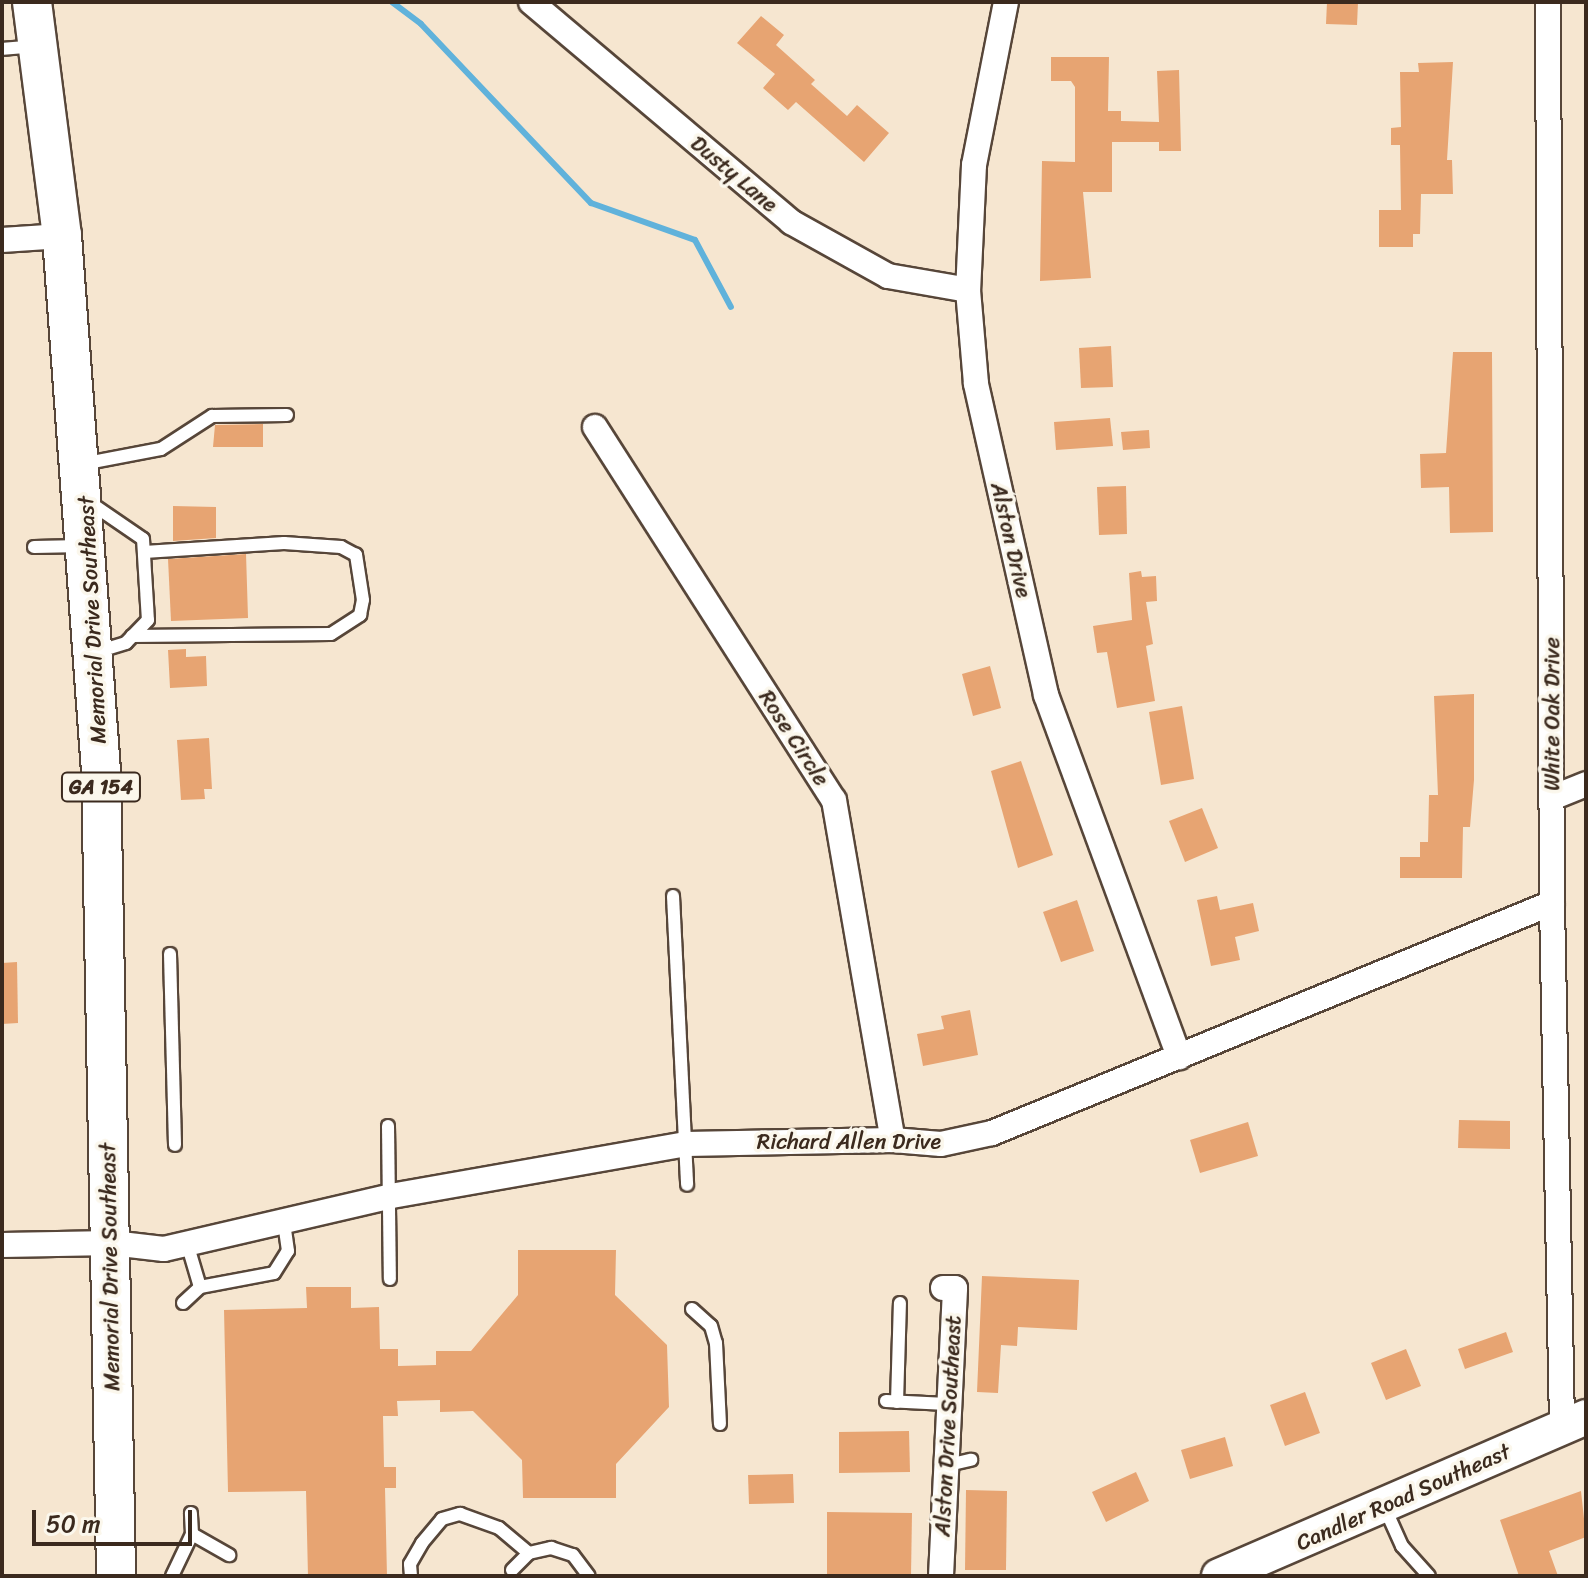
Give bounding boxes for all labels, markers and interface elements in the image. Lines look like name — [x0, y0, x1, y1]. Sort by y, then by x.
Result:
street label: Dusty Lane — [685, 130, 783, 218]
street label: Alston Drive — [985, 479, 1037, 601]
street label: Memorial Drive Southeast — [72, 495, 112, 745]
street label: White Oak Drive — [1539, 637, 1565, 791]
street label: Rose Circle — [753, 685, 835, 791]
road number: GA 154 — [59, 771, 143, 803]
street label: Richard Allen Drive — [756, 1129, 942, 1155]
street label: Memorial Drive Southeast — [95, 1142, 125, 1392]
street label: Alston Drive Southeast — [929, 1314, 967, 1538]
street label: Candler Road Southeast — [1292, 1438, 1514, 1556]
scale bar — [36, 1494, 196, 1544]
text: 50 m — [46, 1503, 101, 1545]

